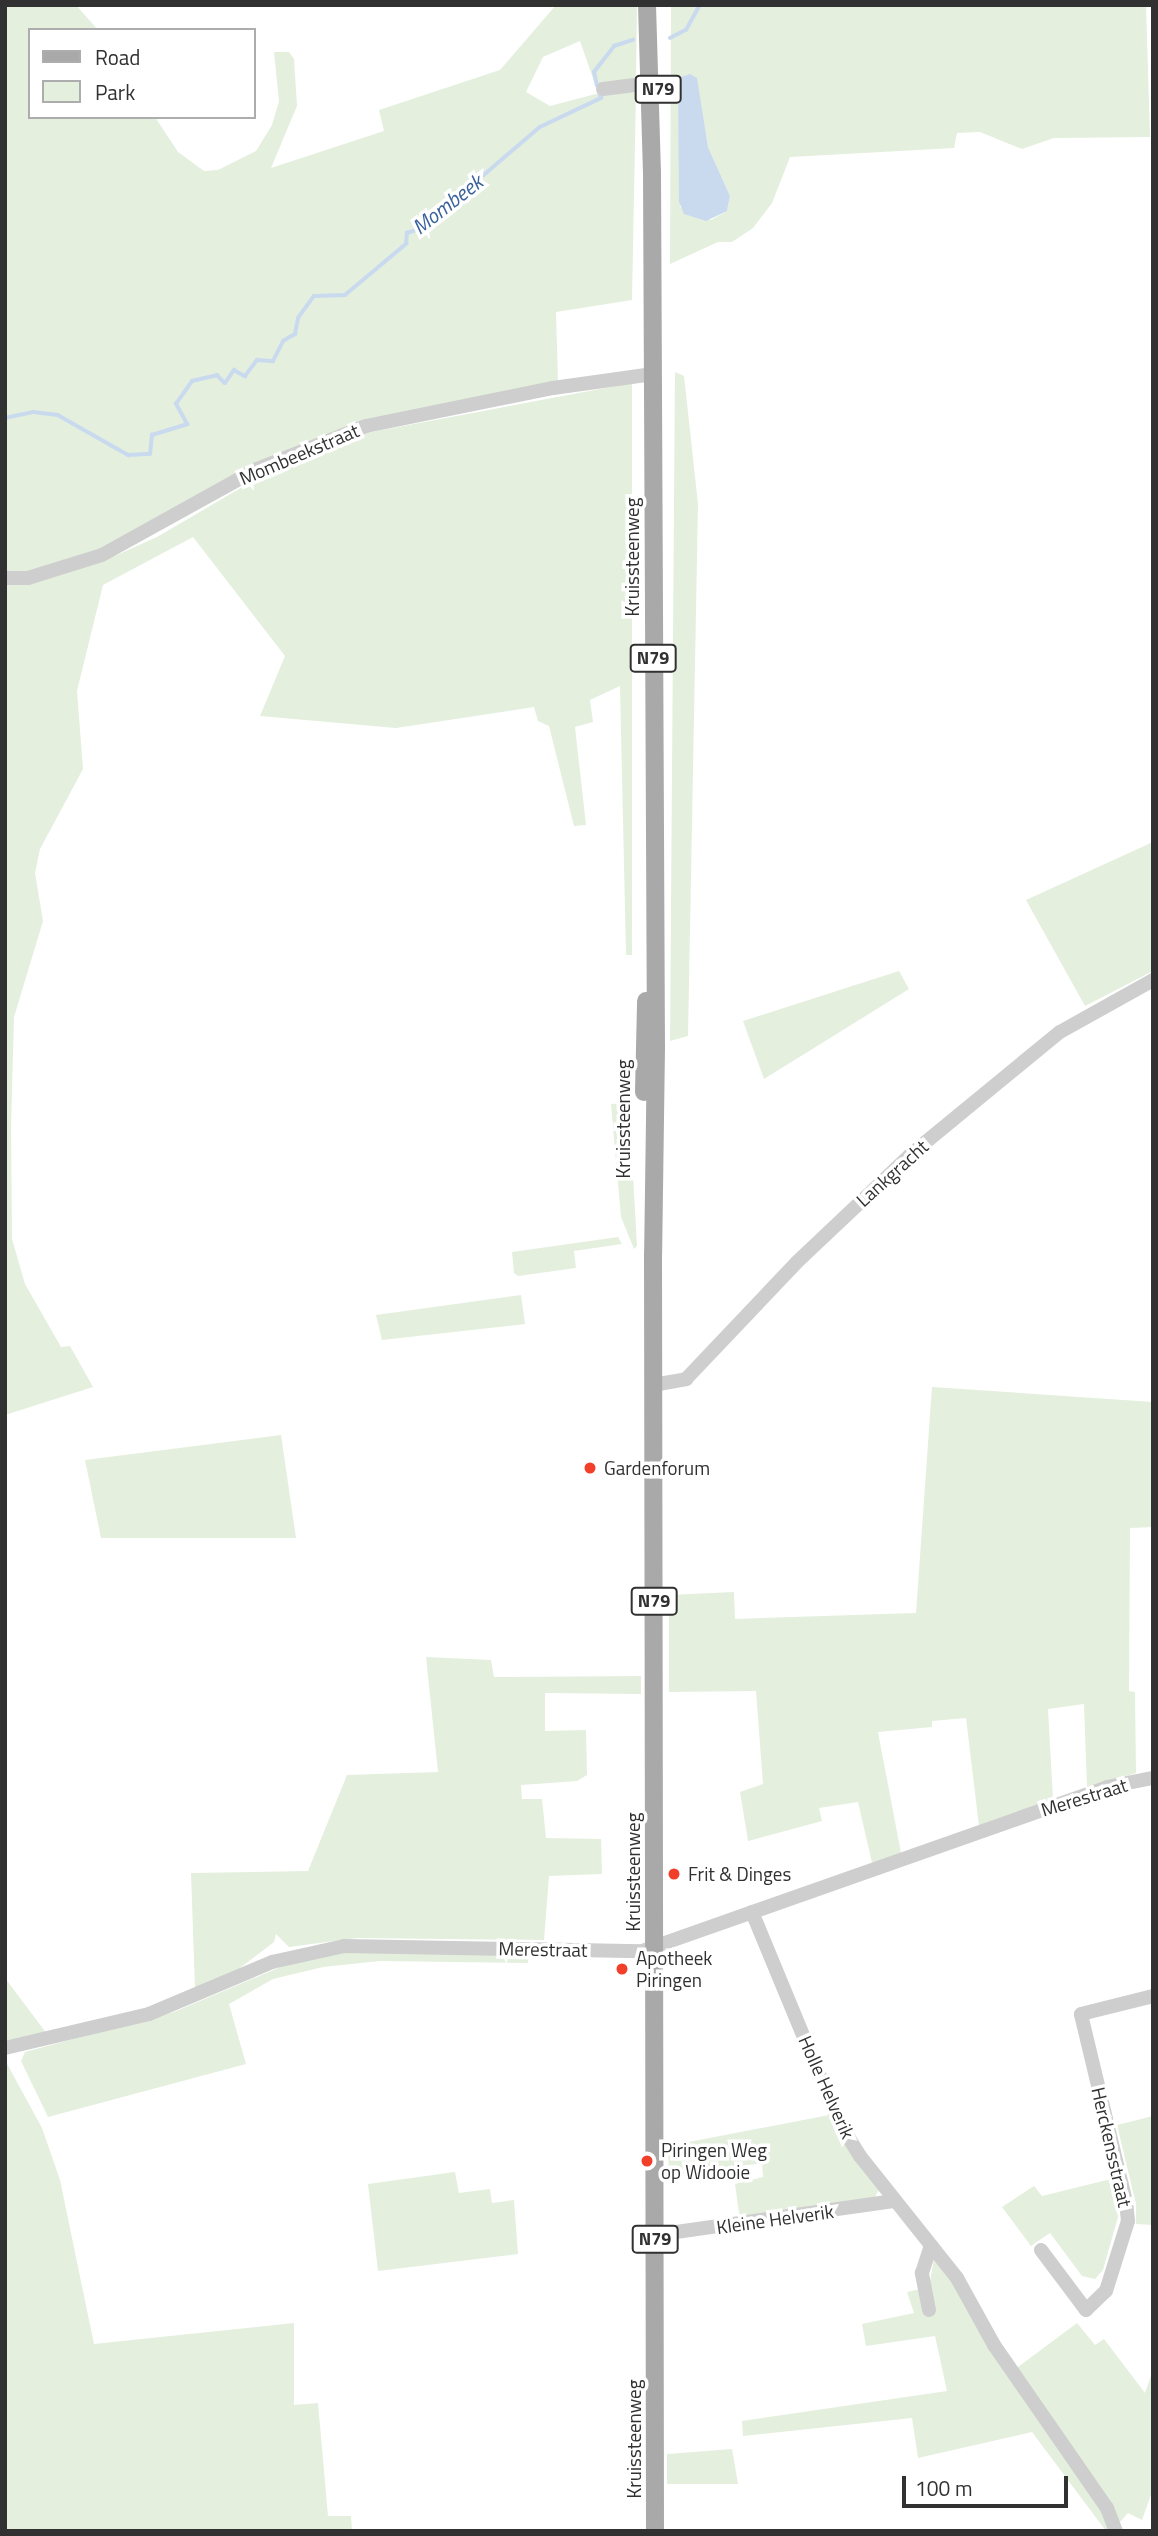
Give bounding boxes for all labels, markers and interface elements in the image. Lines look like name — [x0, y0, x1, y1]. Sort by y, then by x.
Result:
legend — [28, 28, 256, 119]
text: Road — [95, 41, 140, 73]
road number: N79 — [634, 74, 682, 104]
text: Park — [95, 76, 135, 108]
water label: Mombeek — [407, 169, 487, 239]
street label: Mombeekstraat — [236, 419, 362, 489]
street label: Kruissteenweg — [621, 498, 643, 616]
road number: N79 — [628, 644, 678, 672]
street label: Kruissteenweg — [612, 1060, 634, 1178]
street label: Lankgracht — [851, 1135, 933, 1211]
place label: Gardenforum — [604, 1457, 710, 1479]
marker: Gardenforum — [582, 1460, 598, 1476]
road number: N79 — [630, 1586, 678, 1616]
street label: Merestraat — [1038, 1773, 1130, 1821]
street label: Kruissteenweg — [622, 1813, 644, 1931]
place label: Frit & Dinges — [688, 1863, 791, 1885]
marker: Frit & Dinges — [666, 1866, 682, 1882]
street label: Merestraat — [498, 1937, 588, 1961]
place label: Apotheek Piringen — [636, 1947, 712, 1991]
marker: Apotheek Piringen — [614, 1961, 630, 1977]
street label: Holle Helverik — [794, 2032, 860, 2142]
street label: Herckensstraat — [1087, 2085, 1137, 2209]
place label: Piringen Weg op Widooie — [661, 2139, 767, 2183]
marker: Piringen Weg op Widooie — [639, 2153, 655, 2169]
street label: Kleine Helverik — [715, 2199, 835, 2239]
road number: N79 — [630, 2224, 680, 2253]
street label: Kruissteenweg — [623, 2380, 645, 2498]
scale bar — [906, 2462, 1072, 2506]
text: 100 m — [915, 2472, 972, 2504]

